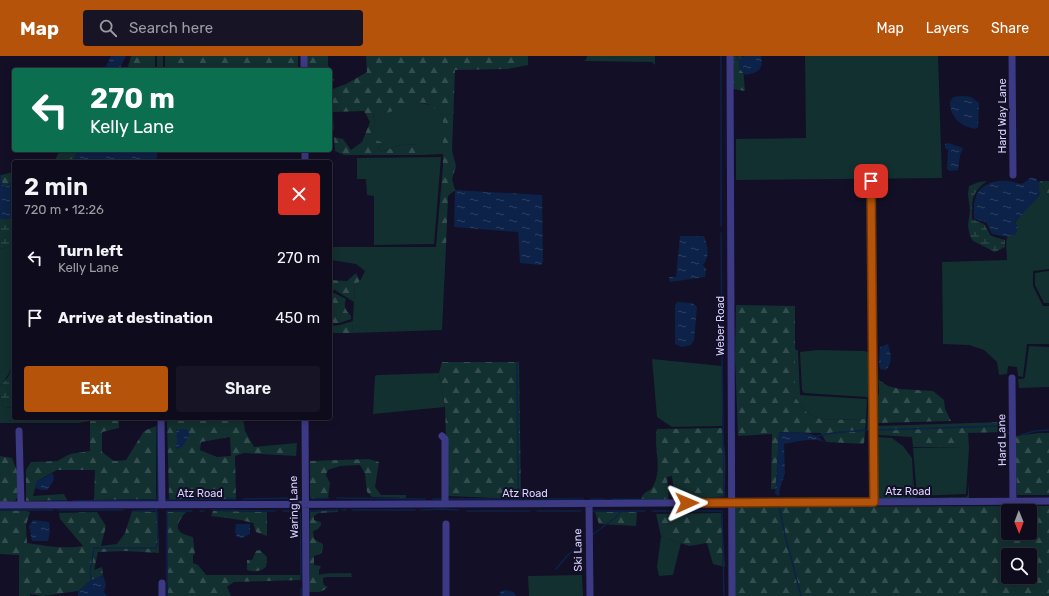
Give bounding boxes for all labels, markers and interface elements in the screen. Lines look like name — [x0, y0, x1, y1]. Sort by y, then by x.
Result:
search box — [83, 10, 363, 46]
text: Map — [20, 17, 59, 40]
icon: search — [97, 17, 119, 39]
text: Search here — [129, 19, 213, 37]
text: Map — [877, 20, 904, 37]
text: Layers — [926, 20, 969, 37]
text: Share — [991, 20, 1029, 37]
street label: Hard Way Lane — [996, 78, 1009, 154]
text: 270 m — [90, 82, 175, 115]
icon: left — [24, 84, 76, 136]
text: Kelly Lane — [90, 116, 174, 138]
pin — [854, 164, 888, 198]
icon: arrive — [860, 170, 882, 192]
text: 2 min — [24, 173, 88, 201]
button: close — [278, 173, 320, 215]
text: 720 m · 12:26 — [24, 202, 104, 217]
text: Turn left — [58, 242, 123, 260]
icon: left — [24, 247, 46, 269]
text: 270 m — [277, 249, 320, 267]
text: Kelly Lane — [58, 260, 119, 275]
street label: Weber Road — [714, 296, 727, 356]
icon: arrive — [24, 307, 46, 329]
text: Arrive at destination — [58, 309, 213, 327]
text: 450 m — [275, 309, 320, 327]
button: Exit — [24, 366, 168, 412]
button: Share — [176, 366, 320, 412]
street label: Hard Lane — [995, 414, 1009, 466]
street label: Waring Lane — [287, 476, 301, 538]
position arrow — [666, 482, 708, 524]
street label: Atz Road — [885, 485, 931, 498]
street label: Atz Road — [177, 487, 223, 500]
street label: Atz Road — [502, 487, 548, 500]
north arrow — [1001, 504, 1037, 540]
map controls — [1001, 504, 1037, 584]
street label: Ski Lane — [571, 528, 585, 572]
button: search — [1001, 548, 1037, 584]

